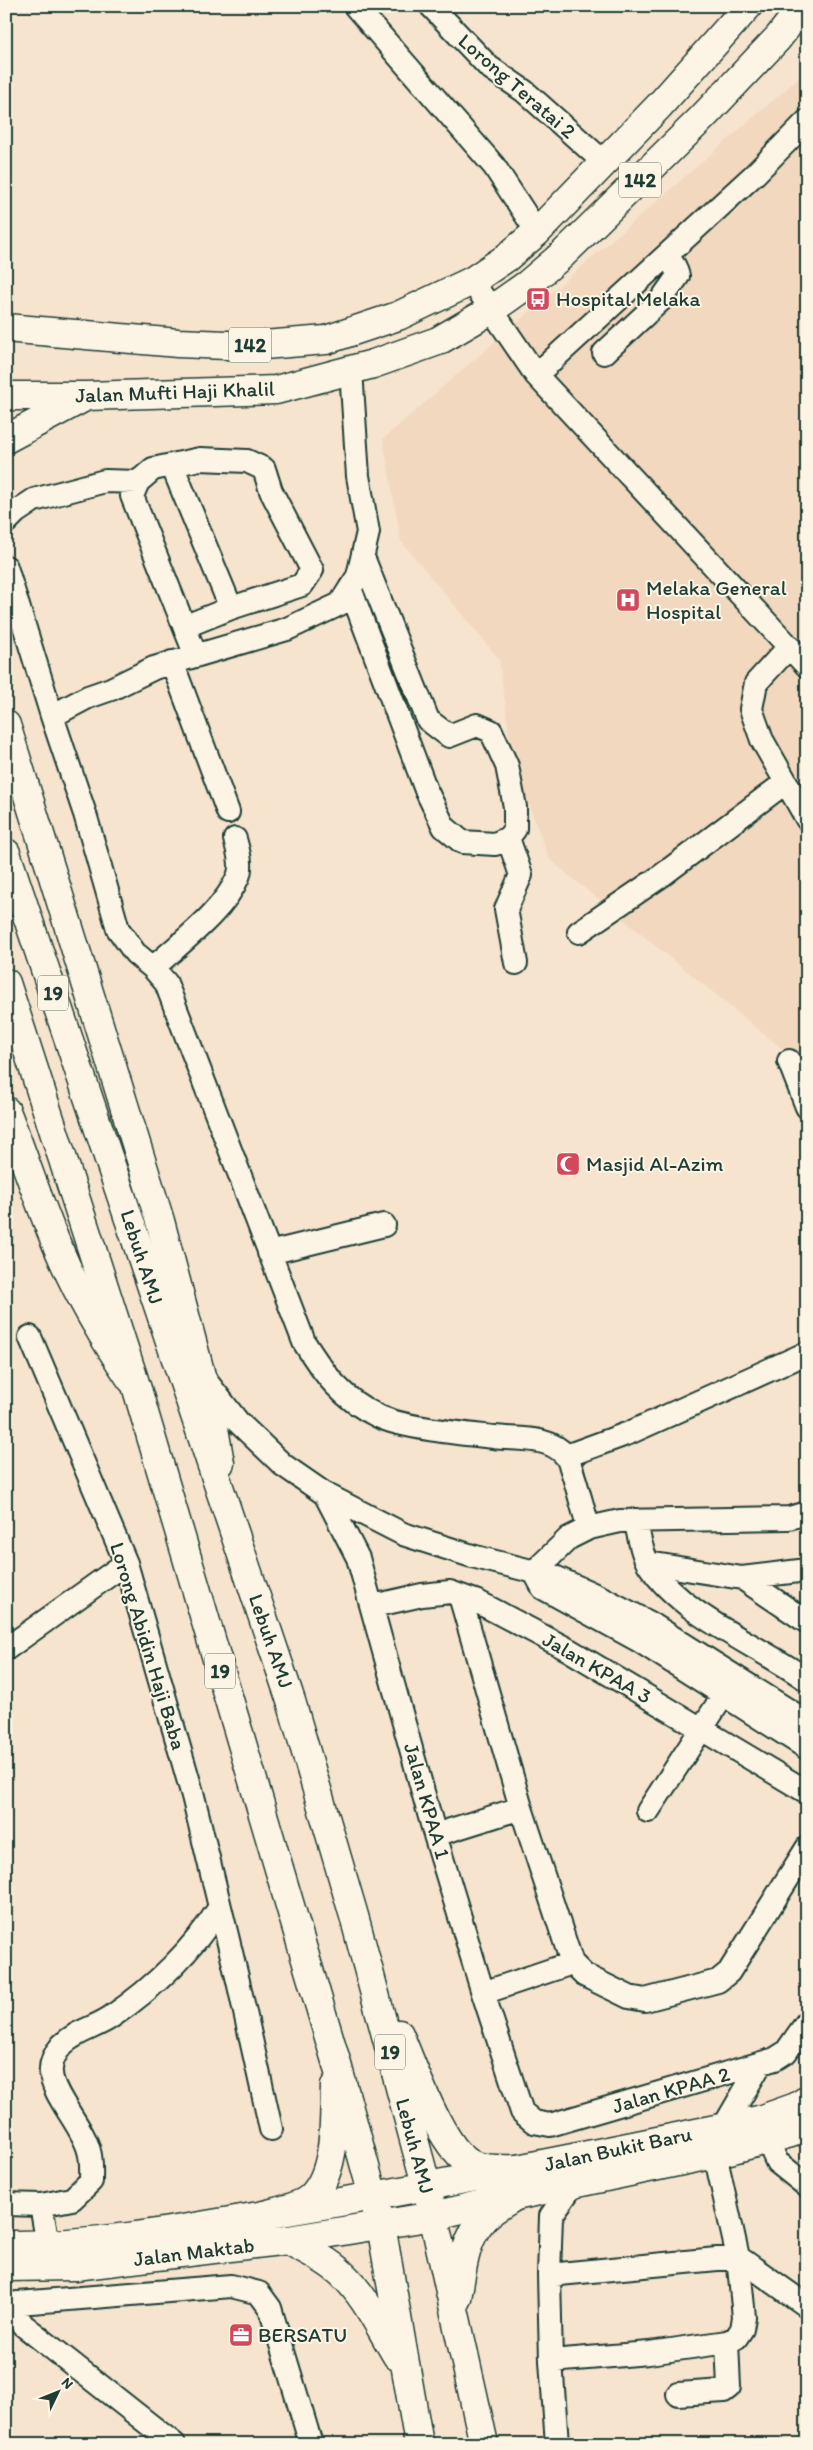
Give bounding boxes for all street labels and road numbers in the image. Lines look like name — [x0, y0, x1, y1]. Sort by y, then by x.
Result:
street label: Lorong Teratai 2 — [453, 28, 581, 143]
road number: 142 — [619, 162, 661, 198]
road number: 142 — [229, 328, 271, 362]
street label: Jalan Mufti Haji Khalil — [75, 376, 275, 407]
road number: 19 — [38, 976, 68, 1010]
street label: Lebuh AMJ — [115, 1206, 170, 1307]
street label: Lorong Abidin Haji Baba — [105, 1539, 192, 1753]
street label: Lebuh AMJ — [244, 1590, 299, 1691]
street label: Jalan KPAA 3 — [538, 1626, 656, 1709]
road number: 19 — [205, 1654, 235, 1688]
street label: Jalan KPAA 1 — [399, 1740, 456, 1862]
road number: 19 — [375, 2034, 405, 2070]
street label: Jalan KPAA 2 — [609, 2061, 732, 2118]
street label: Lebuh AMJ — [391, 2095, 440, 2196]
street label: Jalan Bukit Baru — [542, 2121, 694, 2176]
street label: Jalan Maktab — [132, 2232, 256, 2271]

